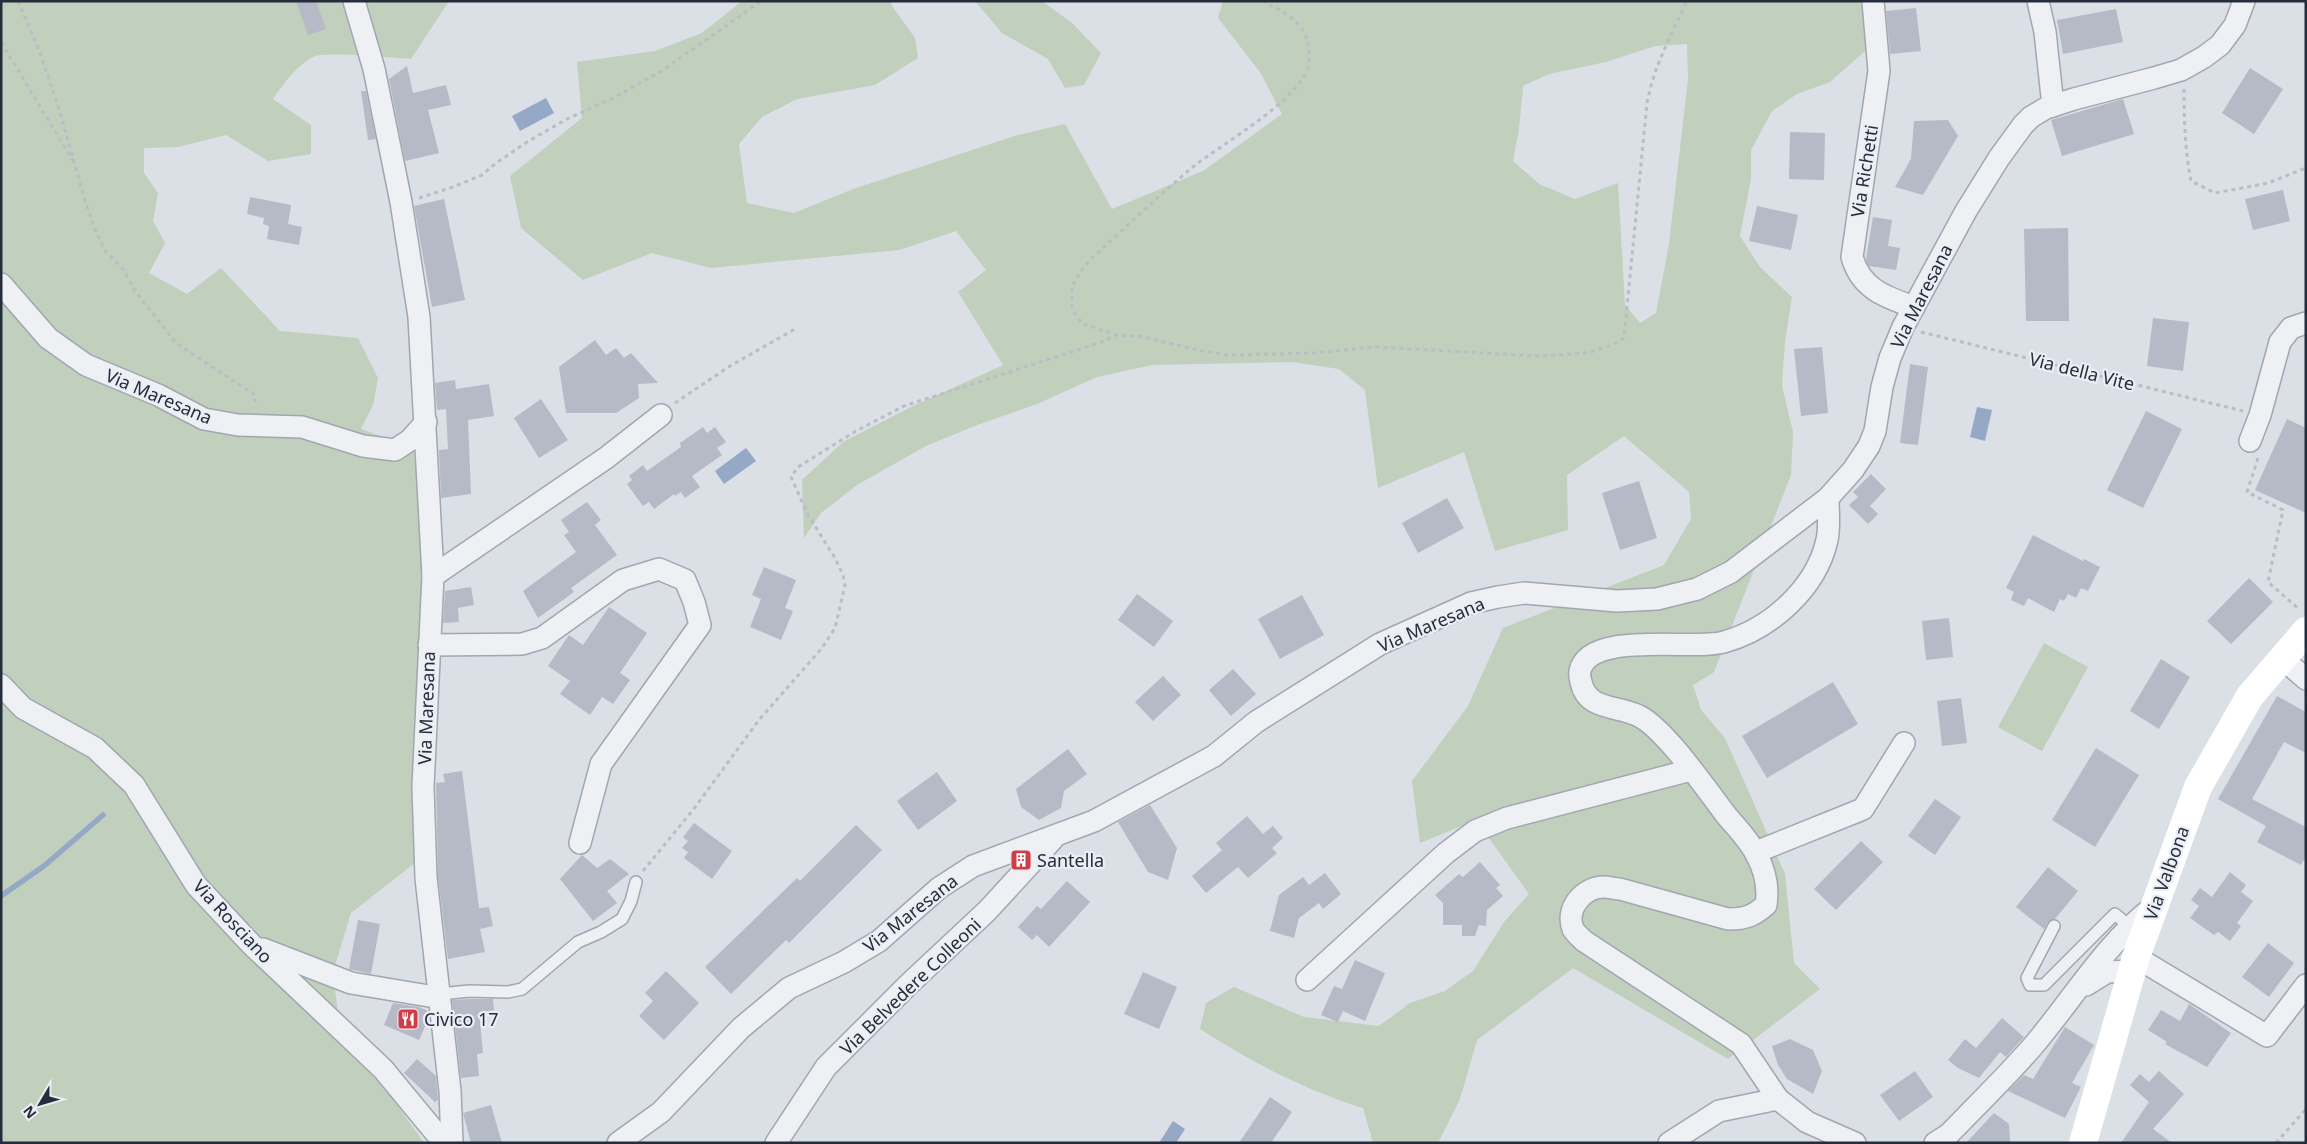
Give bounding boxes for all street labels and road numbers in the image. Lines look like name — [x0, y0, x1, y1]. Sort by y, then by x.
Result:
street label: Via Richetti — [1845, 123, 1883, 219]
street label: Via Maresana — [1884, 240, 1958, 352]
street label: Via della Vite — [2027, 346, 2137, 396]
street label: Via Maresana — [102, 363, 216, 429]
street label: Via Maresana — [1374, 591, 1488, 657]
street label: Via Maresana — [412, 651, 440, 765]
street label: Via Valbona — [2138, 823, 2194, 923]
street label: Via Maresana — [858, 869, 962, 957]
street label: Via Rosciano — [188, 874, 278, 968]
street label: Via Belvedere Colleoni — [834, 912, 986, 1060]

